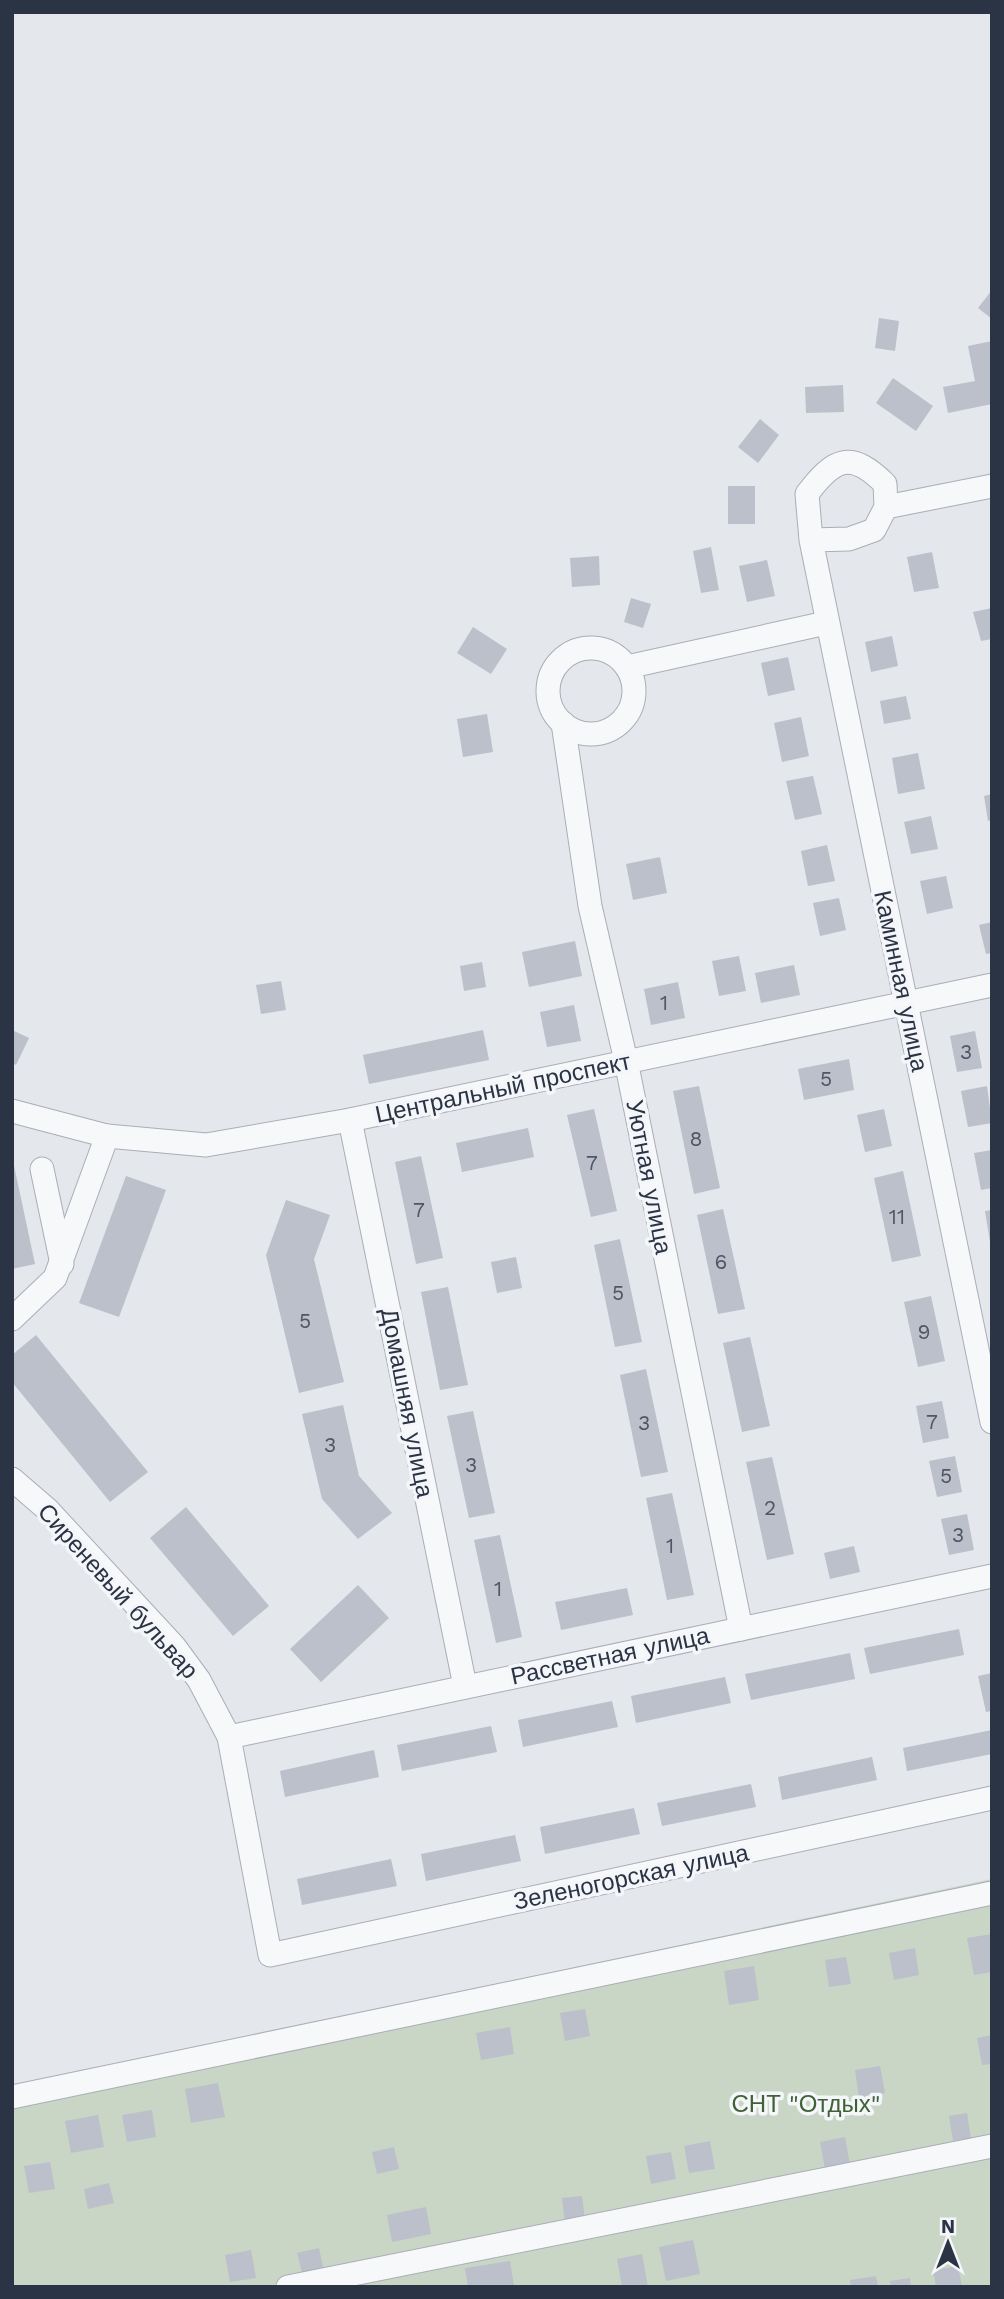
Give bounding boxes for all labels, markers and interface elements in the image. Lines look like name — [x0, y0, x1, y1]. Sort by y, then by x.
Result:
street label: Каминная улица — [868, 888, 934, 1075]
house number: 1 — [660, 990, 668, 1015]
house number: 3 — [960, 1039, 972, 1064]
street label: Центральный проспект — [373, 1047, 633, 1129]
house number: 5 — [820, 1066, 832, 1091]
street label: Уютная улица — [620, 1098, 678, 1257]
house number: 8 — [690, 1126, 702, 1151]
house number: 7 — [586, 1150, 598, 1175]
house number: 7 — [413, 1197, 425, 1222]
house number: 11 — [889, 1204, 905, 1229]
house number: 6 — [715, 1249, 727, 1274]
house number: 5 — [612, 1280, 624, 1305]
street label: Домашняя улица — [375, 1306, 439, 1501]
house number: 5 — [299, 1308, 311, 1333]
house number: 9 — [918, 1319, 930, 1344]
house number: 7 — [926, 1409, 938, 1434]
house number: 3 — [638, 1410, 650, 1435]
house number: 3 — [324, 1432, 336, 1457]
house number: 3 — [465, 1452, 477, 1477]
house number: 5 — [940, 1463, 952, 1488]
house number: 2 — [764, 1495, 776, 1520]
street label: Сиреневый бульвар — [32, 1498, 204, 1684]
house number: 3 — [952, 1522, 964, 1547]
house number: 1 — [666, 1533, 674, 1558]
house number: 1 — [494, 1576, 502, 1601]
street label: Рассветная улица — [508, 1621, 713, 1691]
street label: Зеленогорская улица — [511, 1838, 752, 1916]
park label: СНТ "Отдых" — [732, 2090, 880, 2118]
north arrow — [913, 2208, 983, 2278]
text: N — [941, 2215, 955, 2238]

